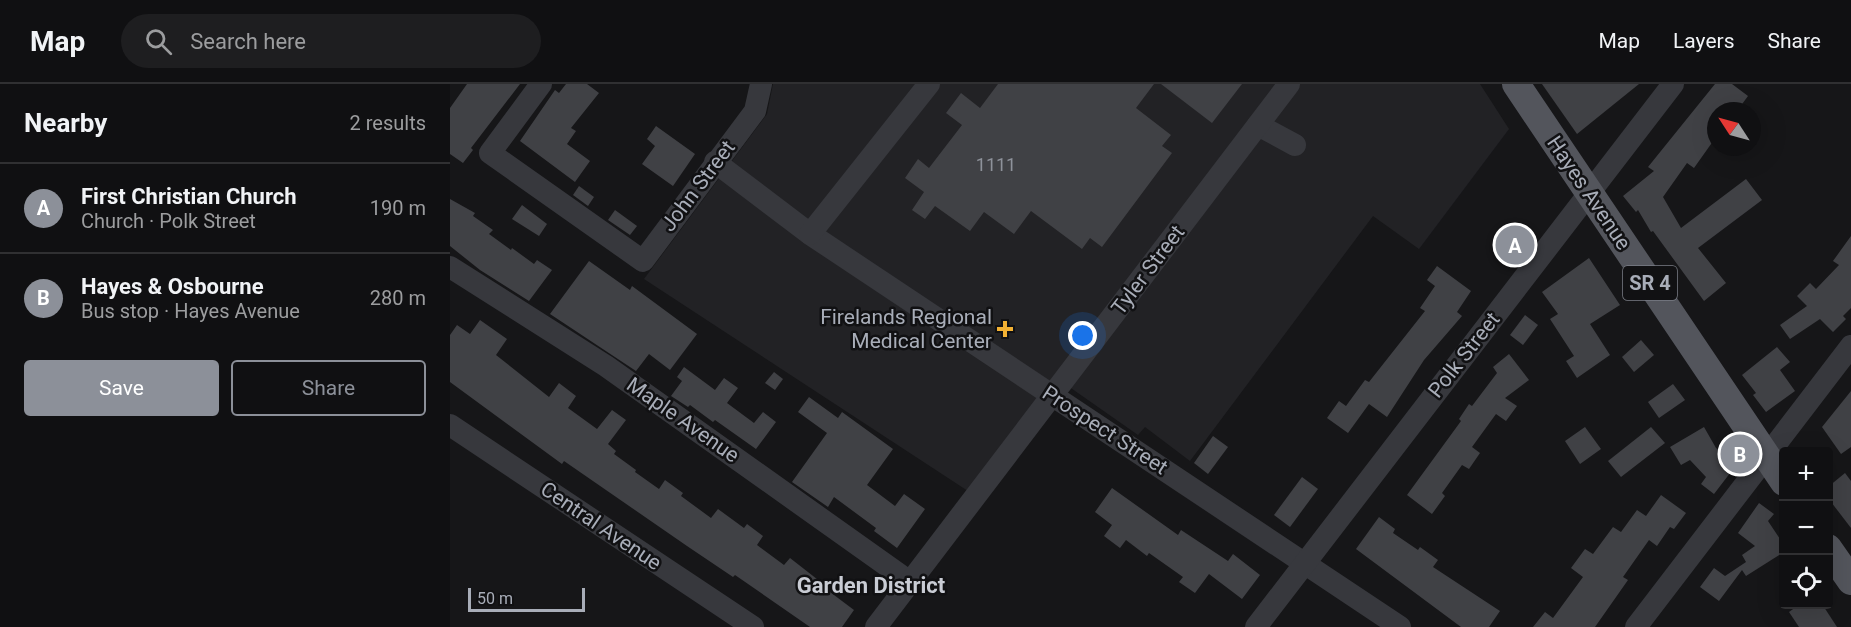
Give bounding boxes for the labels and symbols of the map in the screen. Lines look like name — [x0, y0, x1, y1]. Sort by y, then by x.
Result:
north arrow — [1707, 102, 1761, 156]
street label: Hayes Avenue — [1542, 132, 1636, 254]
street label: John Street — [656, 136, 740, 236]
house number: 1111 — [976, 154, 1016, 175]
street label: Tyler Street — [1107, 220, 1189, 319]
pin: A — [1496, 222, 1534, 268]
road number: SR 4 — [1623, 266, 1677, 300]
place label: Firelands Regional Medical Center — [820, 305, 992, 353]
street label: Polk Street — [1423, 308, 1505, 402]
marker: Firelands Regional Medical Center — [996, 320, 1014, 338]
your location — [1068, 321, 1097, 350]
street label: Maple Avenue — [622, 372, 744, 468]
street label: Prospect Street — [1038, 381, 1172, 479]
pin: B — [1720, 432, 1760, 476]
street label: Central Avenue — [536, 477, 666, 575]
district label: Garden District — [797, 573, 946, 598]
scale bar — [468, 585, 585, 612]

